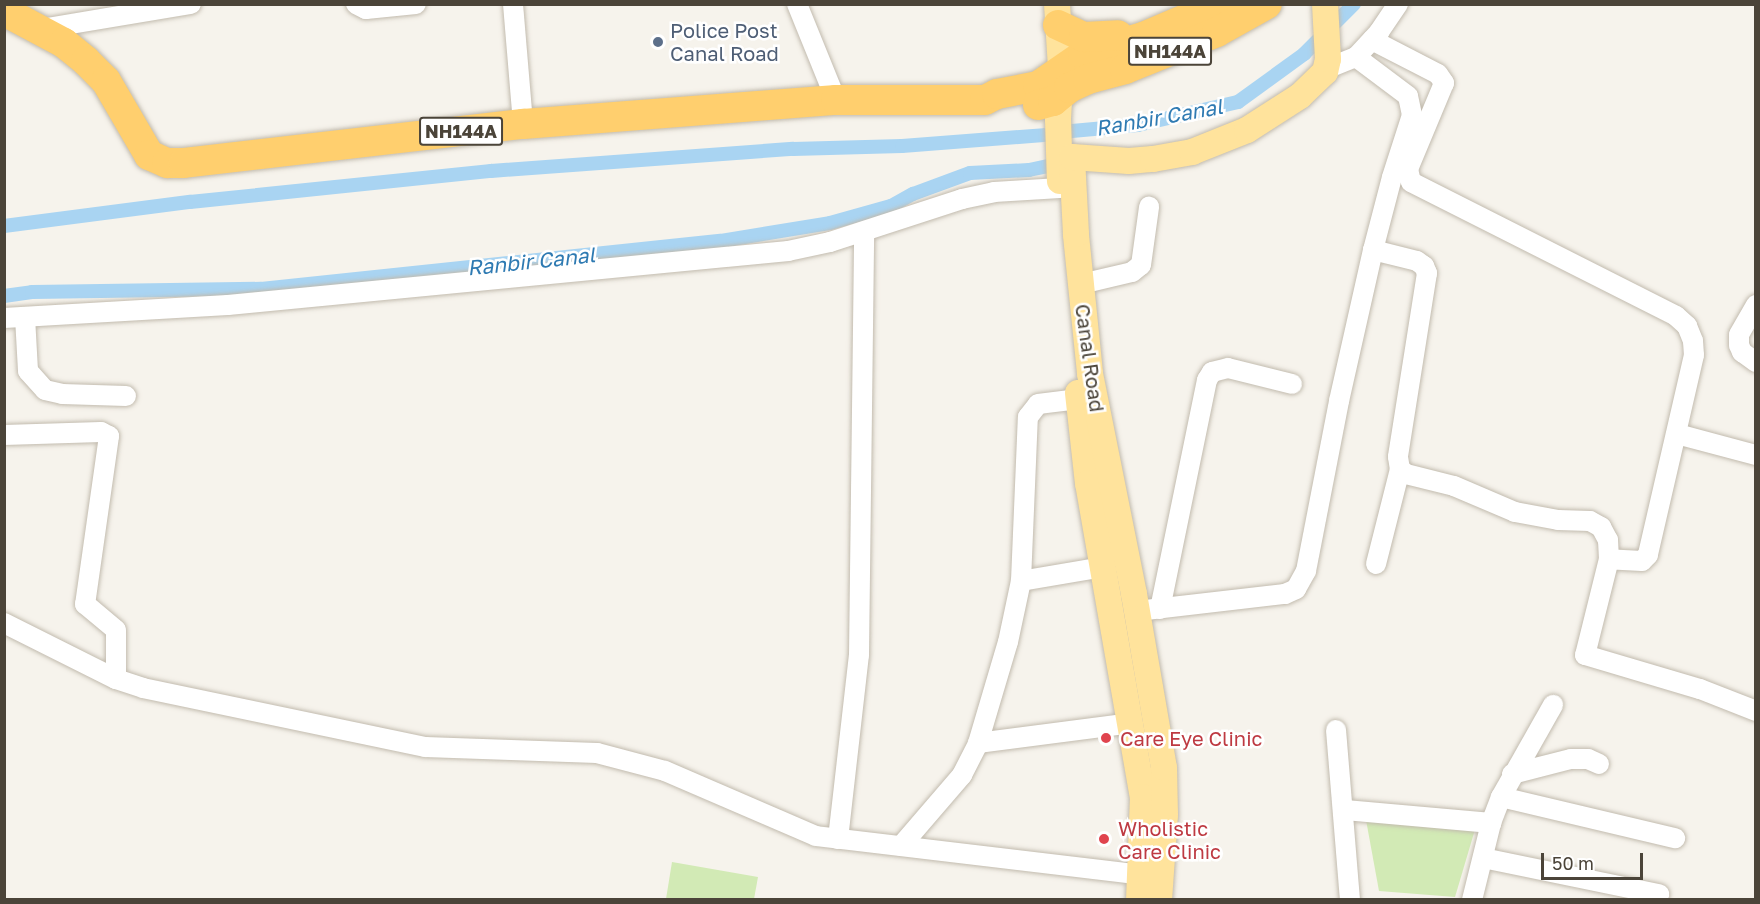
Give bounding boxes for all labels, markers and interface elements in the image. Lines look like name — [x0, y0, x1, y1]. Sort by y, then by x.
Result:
place label: Police Post Canal Road — [670, 19, 779, 66]
marker: Police Post Canal Road — [651, 35, 665, 49]
road number: NH144A — [1128, 36, 1212, 66]
water label: Ranbir Canal — [1094, 93, 1224, 141]
road number: NH144A — [419, 116, 503, 146]
water label: Ranbir Canal — [466, 242, 596, 280]
street label: Canal Road — [1071, 302, 1109, 414]
place label: Care Eye Clinic — [1120, 726, 1262, 750]
marker: Care Eye Clinic — [1097, 729, 1115, 747]
place label: Wholistic Care Clinic — [1118, 816, 1221, 863]
marker: Wholistic Care Clinic — [1095, 830, 1113, 848]
scale bar — [1544, 841, 1646, 879]
text: 50 m — [1552, 852, 1594, 874]

